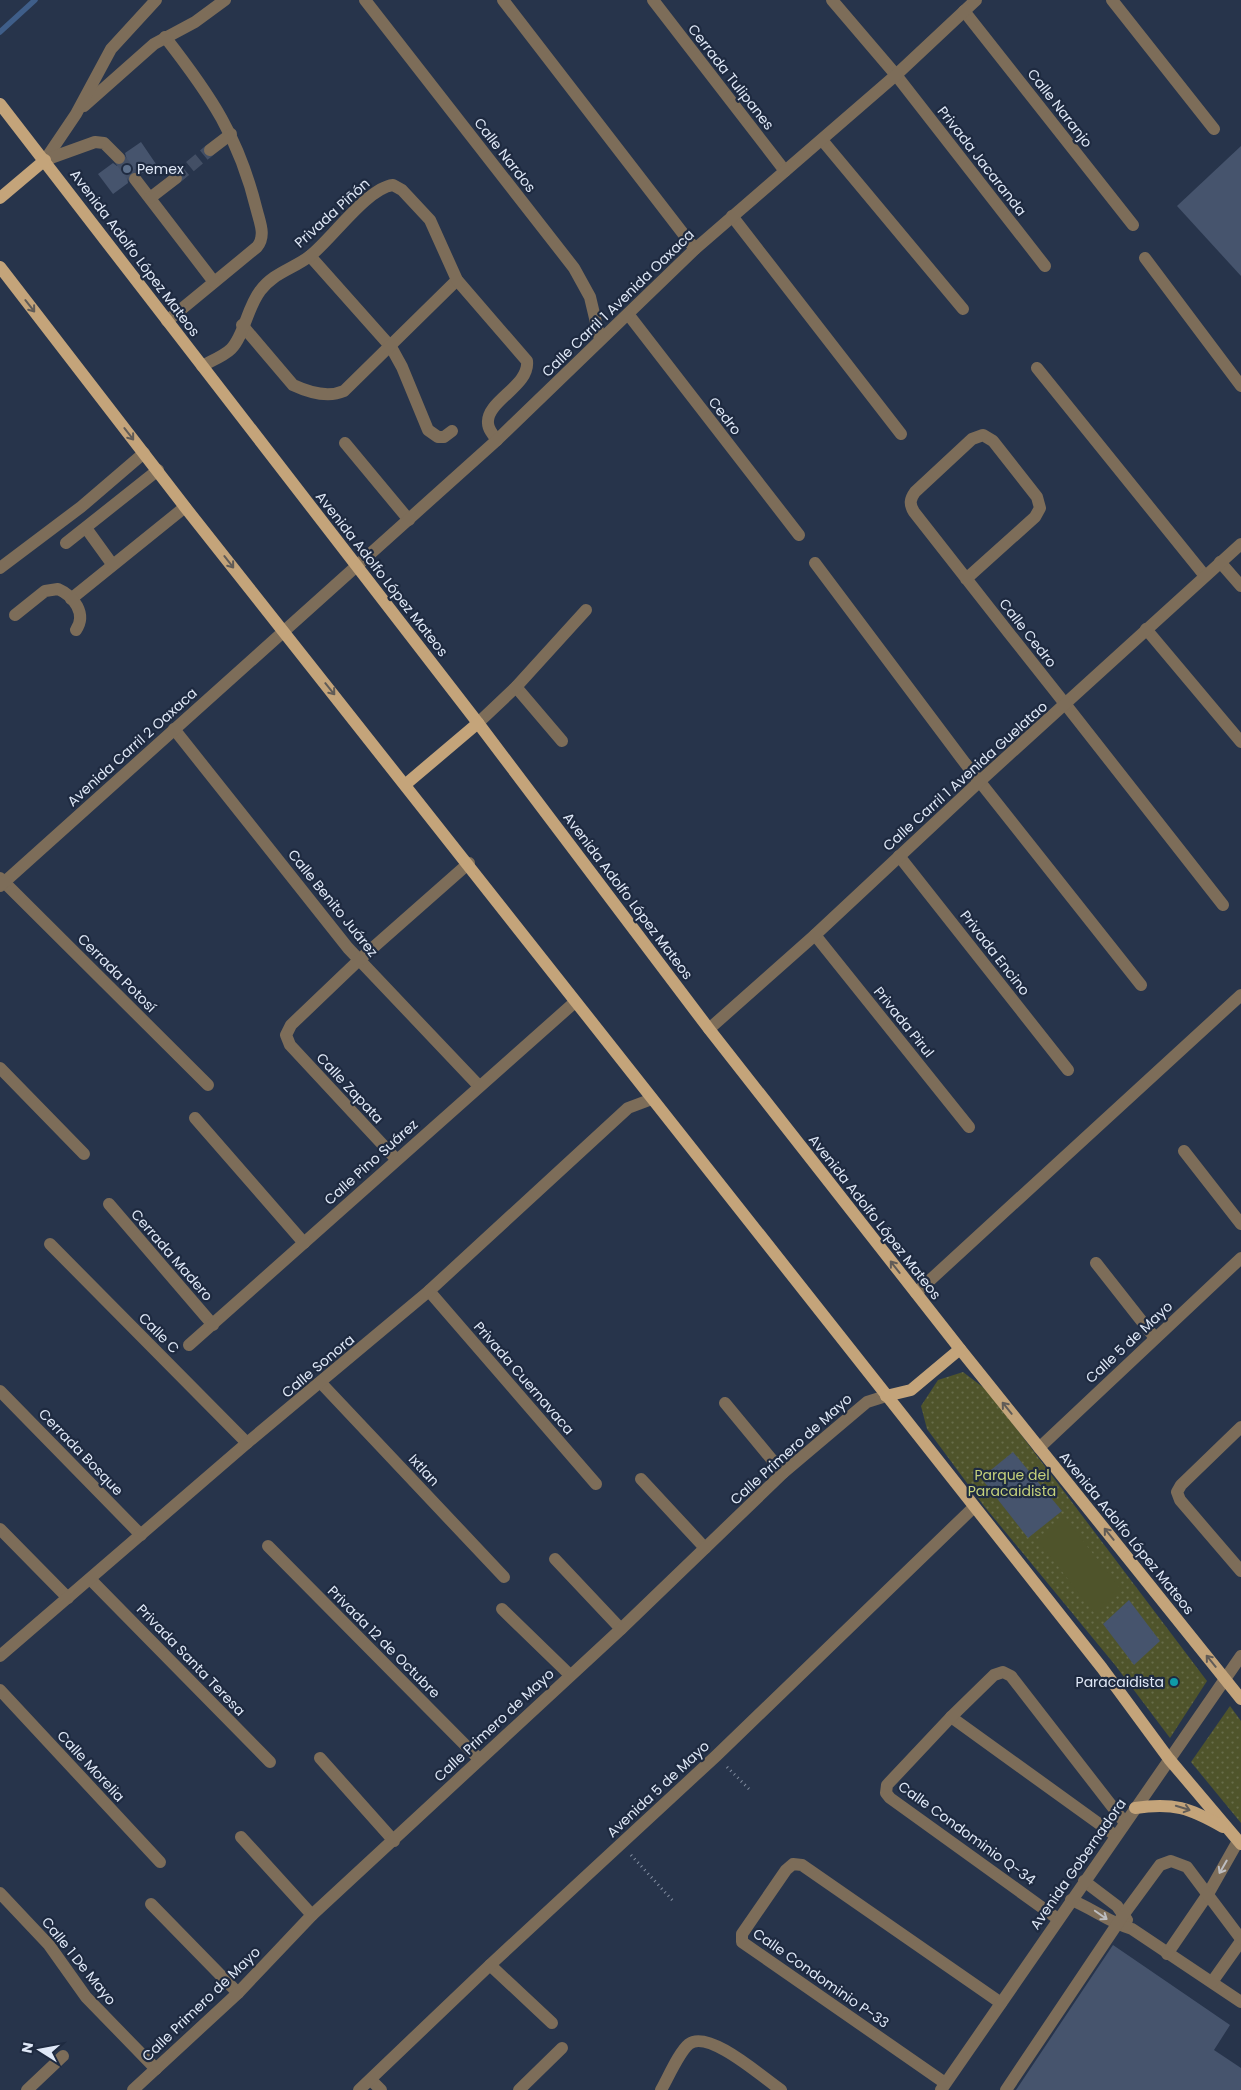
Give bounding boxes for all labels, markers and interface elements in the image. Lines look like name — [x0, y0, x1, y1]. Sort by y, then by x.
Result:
street label: Cerrada Tulipanes — [683, 20, 779, 134]
street label: Calle Naranjo — [1023, 64, 1097, 152]
street label: Privada Jacaranda — [933, 102, 1031, 220]
street label: Calle Nardos — [469, 113, 541, 197]
place label: Pemex — [137, 159, 184, 179]
marker: Pemex — [121, 163, 133, 175]
street label: Avenida Adolfo López Mateos — [65, 165, 205, 341]
street label: Privada Piñón — [290, 174, 374, 252]
street label: Calle Carril 1 Avenida Oaxaca — [537, 225, 699, 381]
one-way arrow — [24, 299, 35, 312]
street label: Cedro — [704, 393, 746, 439]
one-way arrow — [124, 427, 134, 441]
street label: Avenida Adolfo López Mateos — [311, 487, 453, 661]
one-way arrow — [224, 555, 235, 568]
street label: Calle Cedro — [995, 594, 1061, 672]
one-way arrow — [325, 682, 336, 695]
street label: Avenida Carril 2 Oaxaca — [63, 683, 201, 811]
street label: Calle Carril 1 Avenida Guelatao — [878, 697, 1052, 855]
street label: Avenida Adolfo López Mateos — [558, 808, 698, 984]
street label: Calle Benito Juárez — [283, 845, 383, 961]
street label: Privada Encino — [955, 906, 1035, 1000]
street label: Cerrada Potosí — [73, 929, 161, 1017]
street label: Privada Pirul — [869, 982, 939, 1062]
street label: Calle Zapata — [312, 1048, 388, 1128]
street label: Calle Pino Suárez — [320, 1115, 422, 1209]
street label: Avenida Adolfo López Mateos — [804, 1130, 946, 1304]
street label: Cerrada Madero — [126, 1205, 218, 1305]
one-way arrow — [890, 1261, 901, 1274]
street label: Calle 5 de Mayo — [1081, 1296, 1177, 1388]
street label: Calle C — [134, 1308, 184, 1358]
street label: Privada Cuernavaca — [469, 1317, 579, 1439]
street label: Calle Sonora — [277, 1330, 359, 1402]
street label: Calle Primero de Mayo — [726, 1389, 856, 1509]
one-way arrow — [1001, 1402, 1012, 1415]
street label: Cerrada Bosque — [34, 1404, 128, 1500]
street label: Avenida Adolfo López Mateos — [1055, 1447, 1199, 1619]
street label: Ixtlan — [404, 1450, 444, 1490]
park label: Parque del Paracaidista — [968, 1465, 1056, 1501]
one-way arrow — [1103, 1528, 1114, 1541]
street label: Privada 12 de Octubre — [323, 1581, 445, 1703]
street label: Privada Santa Teresa — [132, 1600, 250, 1720]
one-way arrow — [1206, 1655, 1217, 1668]
street label: Calle Primero de Mayo — [430, 1664, 558, 1786]
place label: Paracaidista — [1076, 1672, 1164, 1692]
marker: Paracaidista — [1168, 1676, 1180, 1688]
street label: Calle Morelia — [53, 1726, 129, 1806]
street label: Avenida 5 de Mayo — [602, 1736, 714, 1842]
street label: Calle Condominio Q-34 — [894, 1776, 1040, 1890]
street label: Avenida Gobernadora — [1025, 1794, 1131, 1934]
one-way arrow — [1175, 1803, 1191, 1813]
one-way arrow — [1218, 1860, 1228, 1875]
one-way arrow — [1094, 1910, 1108, 1920]
street label: Calle 1 De Mayo — [37, 1913, 121, 2009]
street label: Calle Condominio P-33 — [749, 1923, 893, 2033]
street label: Calle Primero de Mayo — [137, 1942, 265, 2066]
north arrow — [15, 2025, 65, 2075]
text: N — [16, 2040, 38, 2055]

